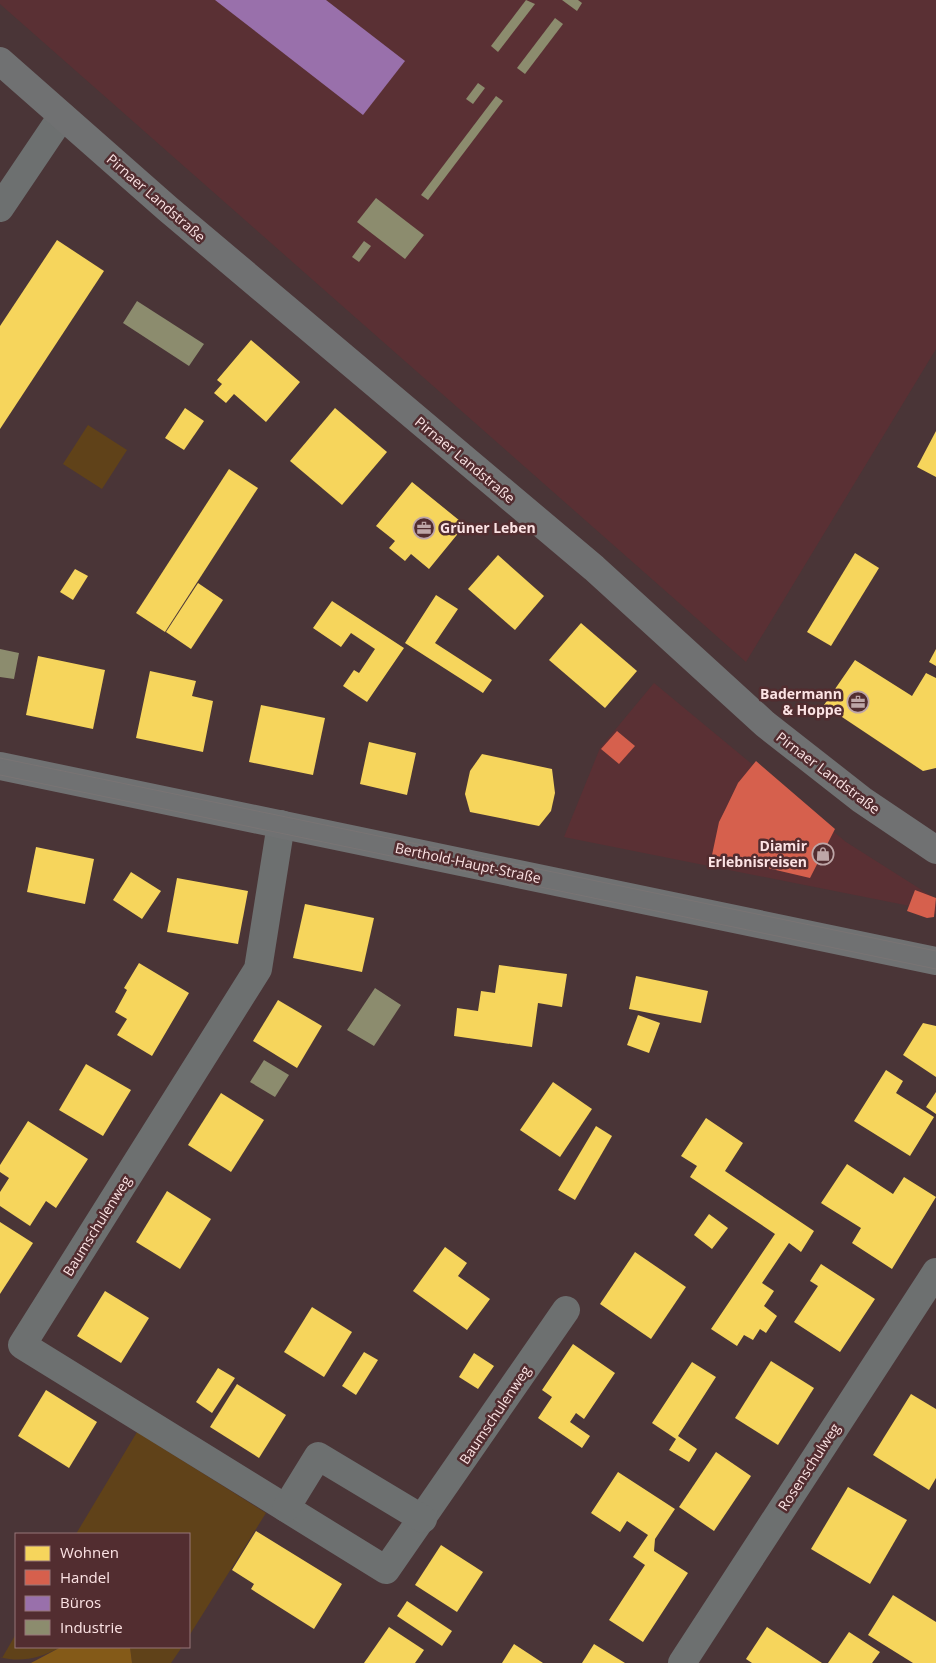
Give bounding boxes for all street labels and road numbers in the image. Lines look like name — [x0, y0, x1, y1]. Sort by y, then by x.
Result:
street label: Pirnaer Landstraße — [103, 149, 210, 246]
street label: Pirnaer Landstraße — [411, 412, 520, 507]
street label: Pirnaer Landstraße — [773, 727, 884, 818]
street label: Berthold-Haupt-Straße — [393, 838, 543, 887]
street label: Baumschulenweg — [58, 1172, 135, 1280]
street label: Baumschulenweg — [454, 1361, 535, 1468]
street label: Rosenschulweg — [773, 1419, 844, 1514]

